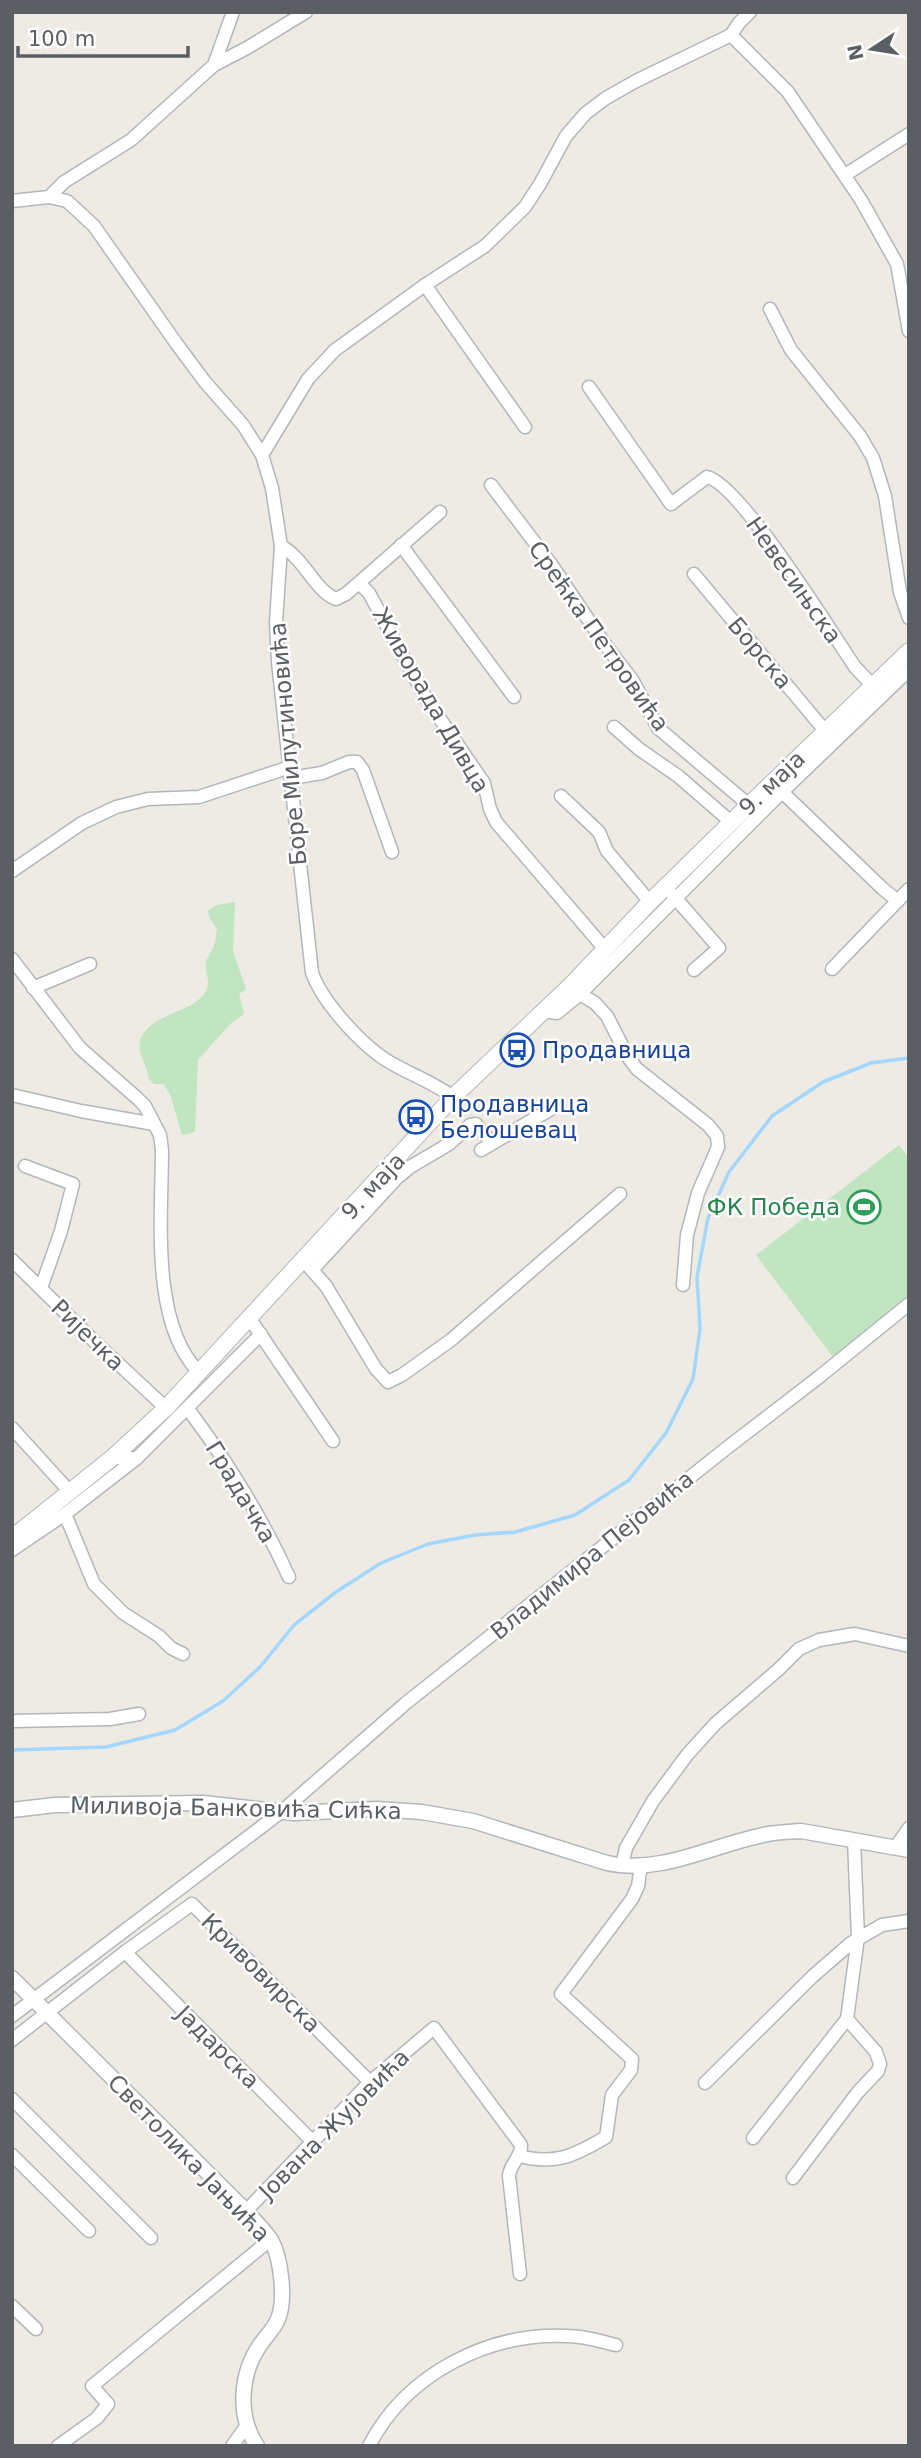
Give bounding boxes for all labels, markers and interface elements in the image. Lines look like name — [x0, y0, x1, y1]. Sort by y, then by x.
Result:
scale bar — [18, 14, 187, 58]
north arrow — [837, 14, 907, 84]
text: 100 m — [28, 27, 95, 51]
text: N — [843, 42, 868, 63]
street label: Невесињска — [741, 512, 847, 648]
street label: Срећка Петровића — [523, 536, 675, 736]
street label: Живорада Дивца — [367, 603, 495, 797]
street label: Борска — [723, 612, 797, 694]
street label: Боре Милутиновића — [264, 621, 312, 867]
street label: 9. маја — [734, 745, 810, 821]
bus stop icon: Продавница — [498, 1031, 536, 1069]
place label: Продавница — [542, 1037, 691, 1063]
place label: Продавница Белошевац — [440, 1091, 589, 1143]
bus stop icon: Продавница Белошевац — [397, 1098, 435, 1136]
street label: 9. маја — [336, 1147, 410, 1225]
sports icon: ФК Победа — [845, 1188, 883, 1226]
place label: ФК Победа — [707, 1194, 840, 1220]
street label: Ријечка — [46, 1294, 130, 1376]
street label: Градачка — [200, 1436, 282, 1548]
street label: Владимира Пејовића — [485, 1465, 699, 1645]
street label: Миливоја Банковића Сићка — [70, 1792, 402, 1824]
street label: Кривовирска — [196, 1908, 326, 2038]
street label: Јадарска — [170, 1999, 265, 2094]
street label: Јована Жујовића — [252, 2044, 414, 2206]
street label: Светолика Јањића — [103, 2069, 275, 2247]

